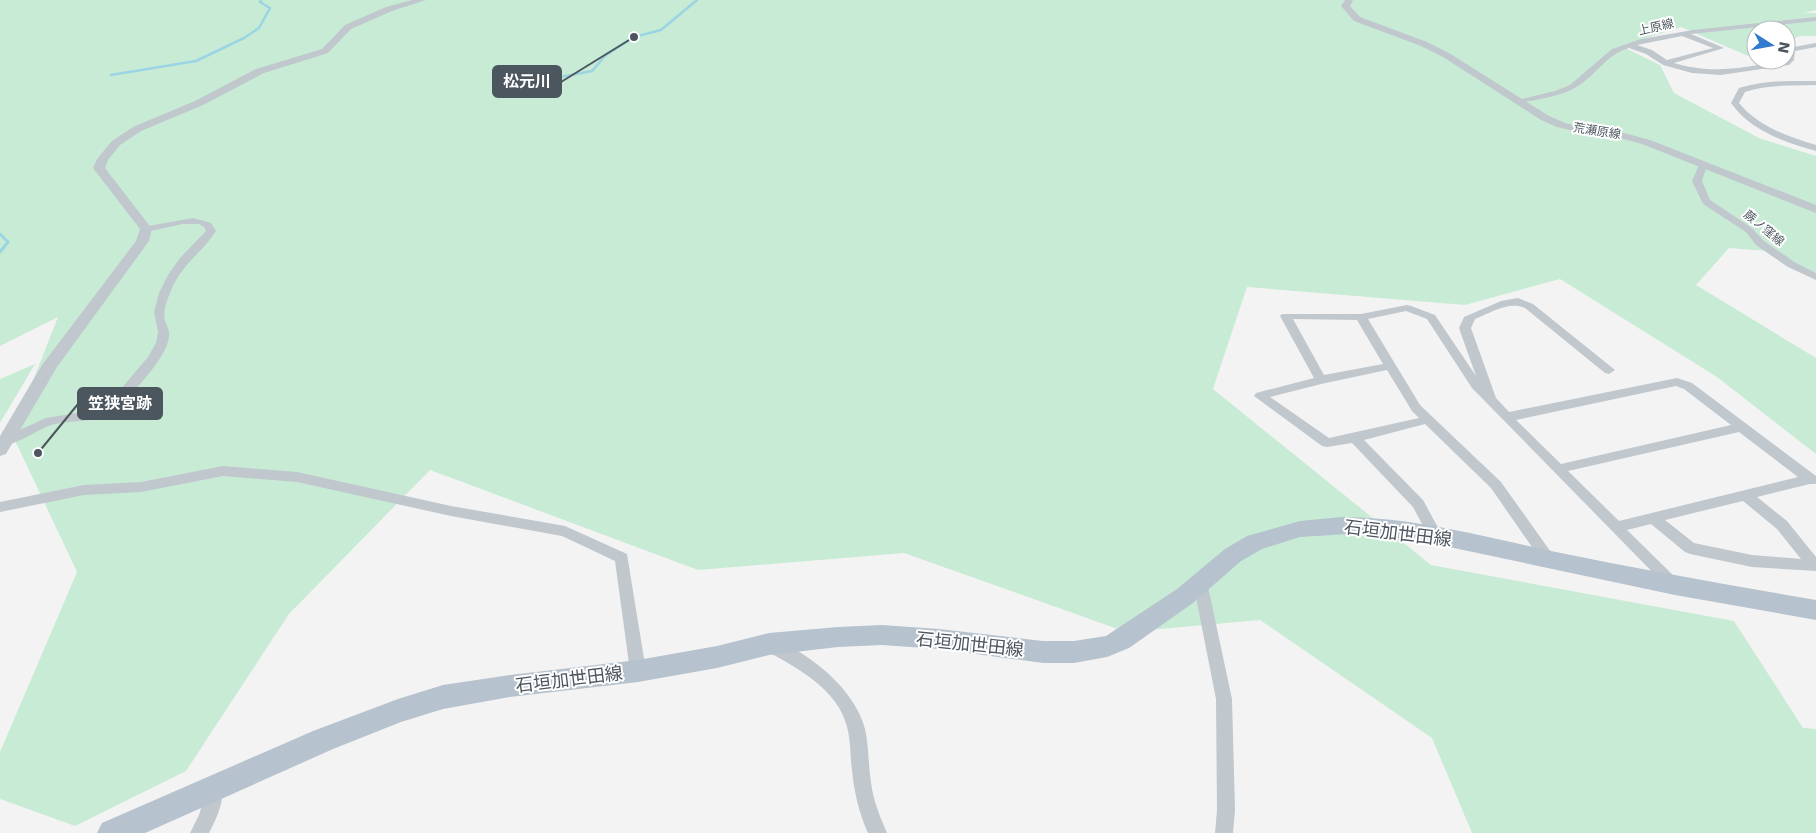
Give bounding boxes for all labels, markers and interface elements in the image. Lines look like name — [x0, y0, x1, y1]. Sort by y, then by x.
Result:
street label: 上原線 — [1637, 16, 1675, 38]
north arrow — [1746, 20, 1796, 70]
text: N — [1775, 40, 1793, 55]
callout: 松元川 — [493, 66, 561, 97]
text: 松元川 — [503, 72, 551, 91]
street label: 荒瀬原線 — [1572, 120, 1622, 142]
street label: 蕨ノ窪線 — [1741, 207, 1787, 249]
callout: 笠狭宮跡 — [78, 388, 162, 419]
text: 笠狭宮跡 — [88, 394, 152, 413]
street label: 石垣加世田線 — [1343, 516, 1453, 550]
street label: 石垣加世田線 — [915, 628, 1025, 660]
street label: 石垣加世田線 — [514, 662, 624, 696]

